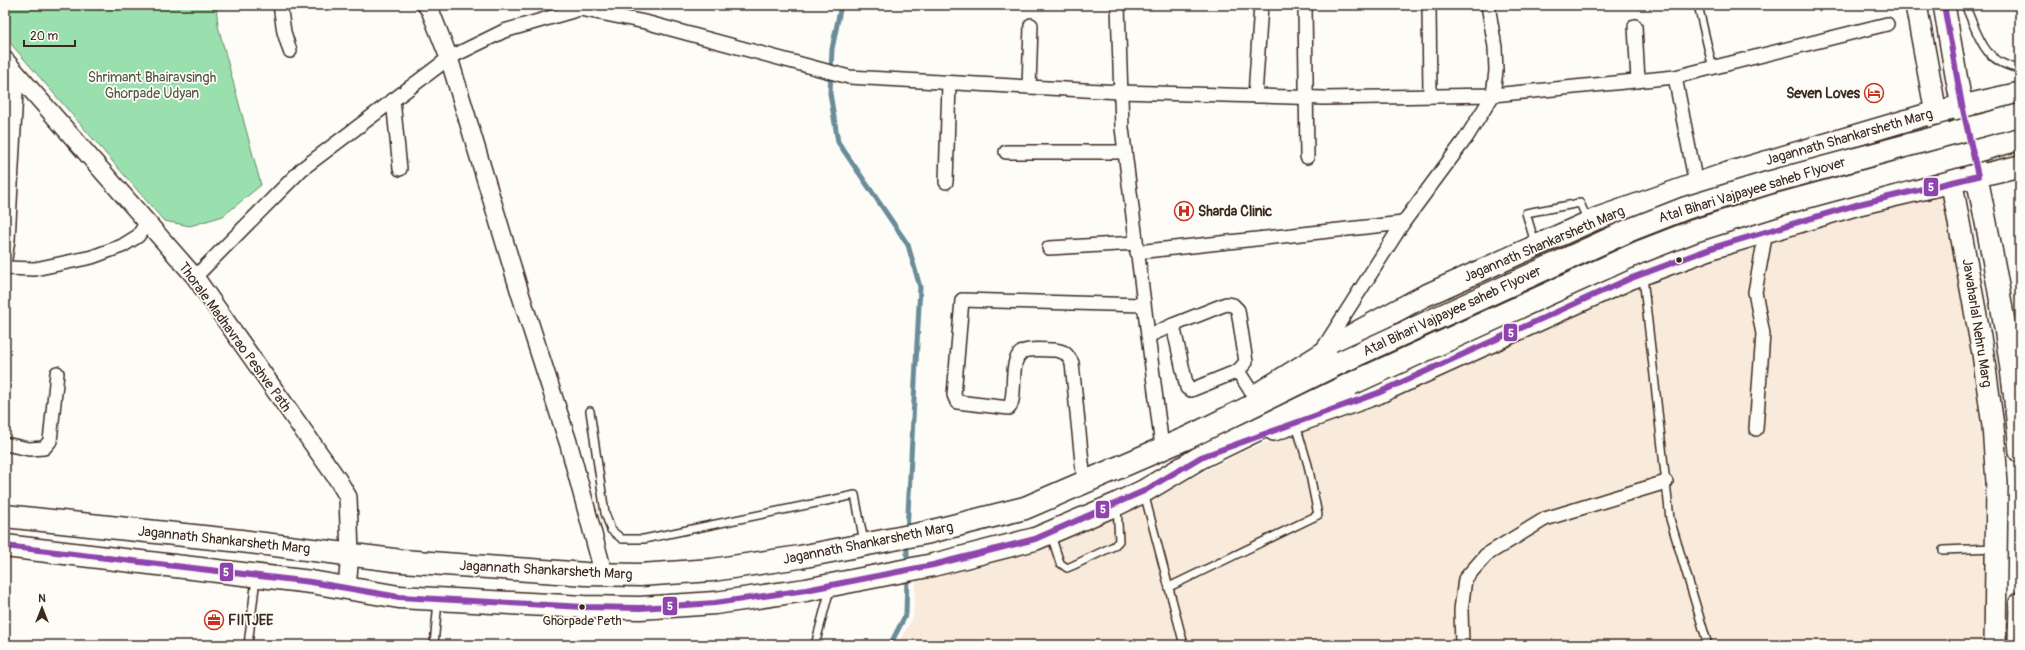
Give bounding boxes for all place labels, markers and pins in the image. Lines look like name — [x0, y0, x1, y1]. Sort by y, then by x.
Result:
hotel icon: Seven Loves — [1863, 82, 1885, 104]
place label: Seven Loves — [1786, 85, 1861, 102]
hospital icon: Sharda Clinic — [1173, 200, 1195, 222]
place label: Sharda Clinic — [1198, 203, 1272, 220]
unlabelled marker — [1674, 255, 1684, 265]
marker: Ghorpade Peth — [577, 602, 587, 612]
office icon: FIITJEE — [203, 609, 225, 631]
place label: FIITJEE — [228, 612, 274, 629]
place label: Ghorpade Peth — [542, 613, 622, 629]

